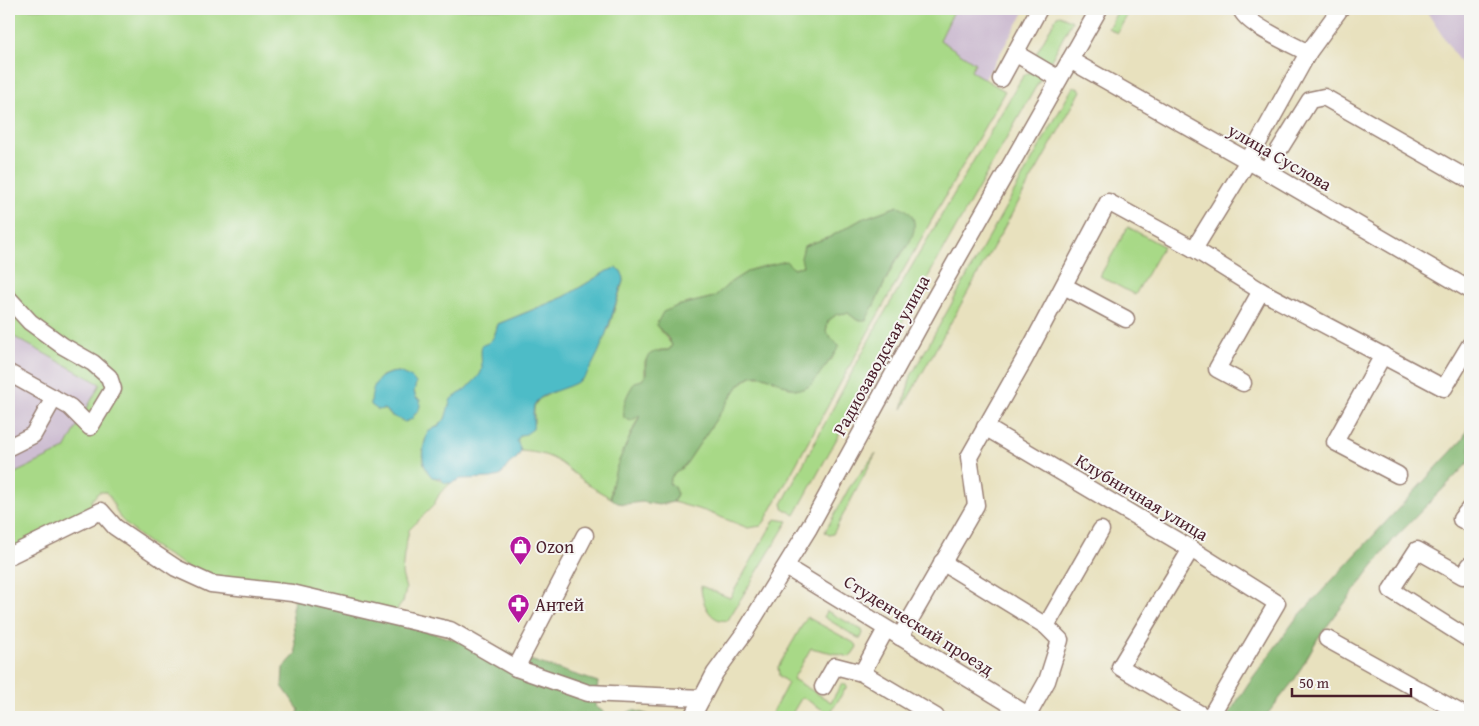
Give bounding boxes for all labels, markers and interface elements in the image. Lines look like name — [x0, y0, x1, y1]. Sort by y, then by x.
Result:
street label: улица Суслова — [1222, 116, 1337, 198]
street label: Радиозаводская улица — [826, 270, 937, 440]
street label: Клубничная улица — [1070, 447, 1214, 548]
place label: Ozon — [536, 533, 574, 560]
shop icon: Ozon — [508, 534, 532, 565]
street label: Студенческий проезд — [839, 568, 999, 682]
place label: Антей — [535, 591, 584, 618]
pharmacy icon: Антей — [507, 592, 531, 623]
scale bar — [1292, 666, 1410, 698]
text: 50 m — [1299, 672, 1330, 693]

